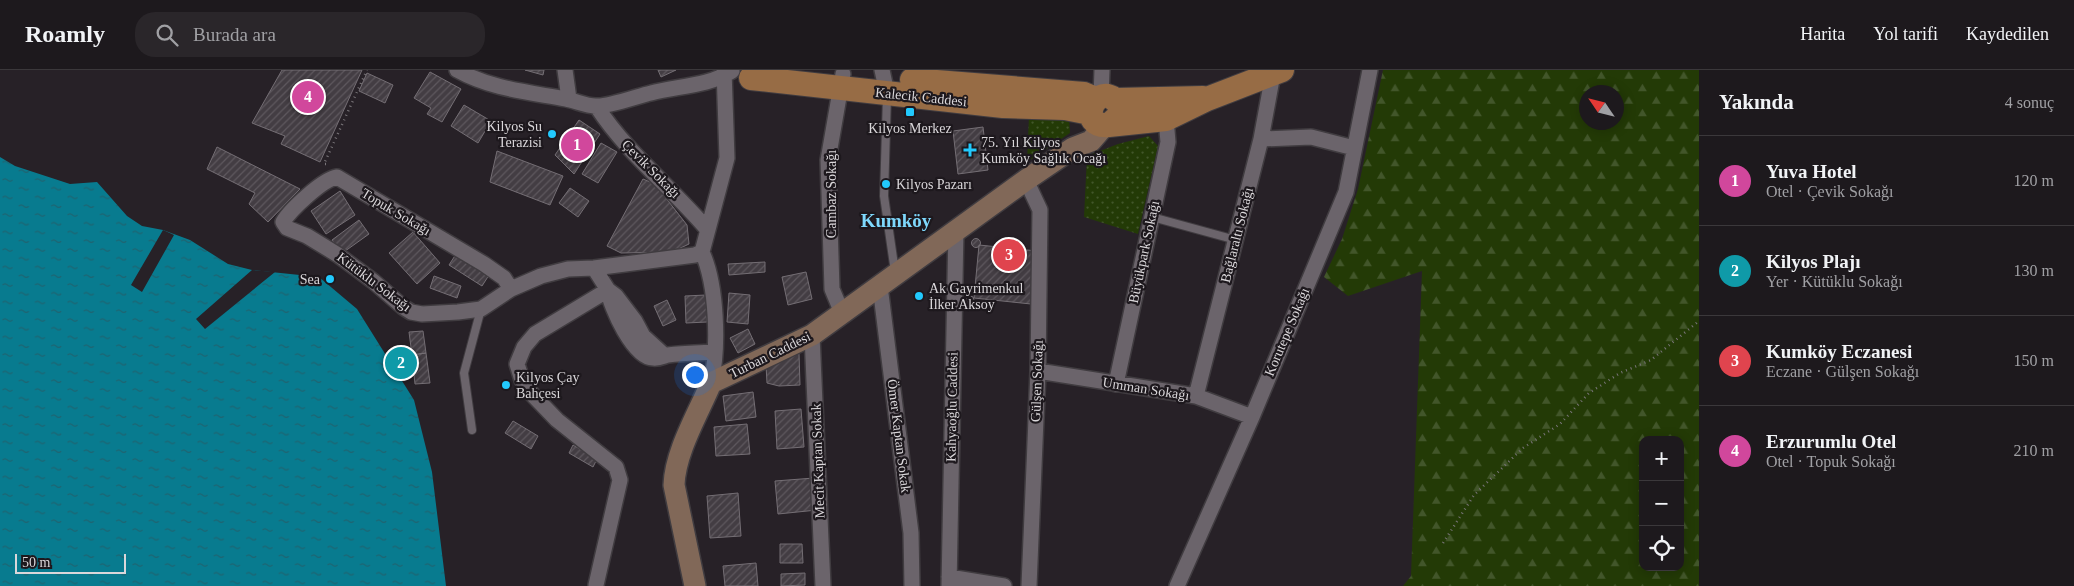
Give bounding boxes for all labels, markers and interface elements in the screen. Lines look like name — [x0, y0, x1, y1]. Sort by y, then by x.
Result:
search box — [135, 12, 485, 57]
text: Roamly — [25, 21, 105, 47]
icon: search — [153, 21, 181, 49]
text: Burada ara — [193, 24, 276, 45]
text: Harita — [1800, 24, 1845, 44]
text: Yol tarifi — [1873, 24, 1938, 44]
text: Kaydedilen — [1966, 24, 2049, 44]
pin: 4 — [292, 78, 324, 116]
street label: Kalecik Caddesi — [874, 85, 968, 109]
north arrow — [1579, 85, 1624, 130]
text: Yakında — [1719, 90, 1794, 114]
text: 4 sonuç — [2005, 94, 2054, 111]
marker: Kilyos Merkez — [904, 106, 916, 118]
place label: Kilyos Su Terazisi — [486, 119, 542, 150]
place label: Kilyos Merkez — [868, 121, 952, 136]
pin: 1 — [561, 126, 593, 164]
marker: Kilyos Su Terazisi — [546, 128, 558, 140]
place label: 75. Yıl Kilyos Kumköy Sağlık Ocağı — [981, 135, 1106, 166]
street label: Çevik Sokağı — [619, 137, 683, 201]
marker: 75. Yıl Kilyos Kumköy Sağlık Ocağı — [963, 143, 977, 157]
street label: Cambaz Sokağı — [824, 150, 839, 238]
text: Yuva Hotel — [1766, 161, 1857, 182]
text: 1 — [1731, 172, 1739, 189]
text: 120 m — [2014, 172, 2054, 189]
place label: Kilyos Pazarı — [896, 177, 972, 192]
marker: Kilyos Pazarı — [880, 178, 892, 190]
text: Otel · Çevik Sokağı — [1766, 183, 1894, 200]
street label: Topuk Sokağı — [359, 185, 433, 239]
street label: Bağlaraltı Sokağı — [1218, 186, 1256, 284]
street label: Büyükpark Sokağı — [1126, 199, 1162, 305]
district label: Kumköy — [861, 210, 932, 231]
pin: 3 — [993, 236, 1025, 274]
street label: Kütüklu Sokağı — [334, 249, 414, 315]
text: Kilyos Plajı — [1766, 251, 1860, 272]
text: 2 — [1731, 262, 1739, 279]
text: 130 m — [2014, 262, 2054, 279]
place label: Sea — [300, 272, 321, 287]
marker: Sea — [324, 273, 336, 285]
text: Yer · Kütüklu Sokağı — [1766, 273, 1903, 290]
place label: Ak Gayrimenkul İlker Aksoy — [929, 281, 1024, 312]
street label: Korutepe Sokağı — [1262, 285, 1312, 378]
marker: Ak Gayrimenkul İlker Aksoy — [913, 290, 925, 302]
street label: Turban Caddesi — [727, 329, 813, 381]
street label: Gülşen Sokağı — [1028, 340, 1046, 422]
text: Kumköy Eczanesi — [1766, 341, 1912, 362]
pin: 2 — [385, 344, 417, 382]
street label: Kahyaoğlu Caddesi — [944, 352, 960, 462]
text: 3 — [1731, 352, 1739, 369]
text: 150 m — [2014, 352, 2054, 369]
your location — [682, 362, 708, 388]
text: Eczane · Gülşen Sokağı — [1766, 363, 1919, 380]
place label: Kilyos Çay Bahçesi — [516, 370, 579, 401]
street label: Umman Sokağı — [1102, 375, 1190, 403]
street label: Ömer Kaptan Sokak — [885, 378, 914, 494]
marker: Kilyos Çay Bahçesi — [500, 379, 512, 391]
street label: Mecit Kaptan Sokak — [808, 403, 828, 519]
text: Erzurumlu Otel — [1766, 431, 1896, 452]
map controls — [1639, 436, 1684, 571]
button: + — [1639, 436, 1684, 481]
text: 4 — [1731, 442, 1739, 459]
text: 210 m — [2014, 442, 2054, 459]
text: Otel · Topuk Sokağı — [1766, 453, 1896, 470]
button: − — [1639, 481, 1684, 526]
button: locate — [1639, 526, 1684, 571]
scale bar — [15, 551, 126, 574]
text: 50 m — [22, 555, 50, 570]

